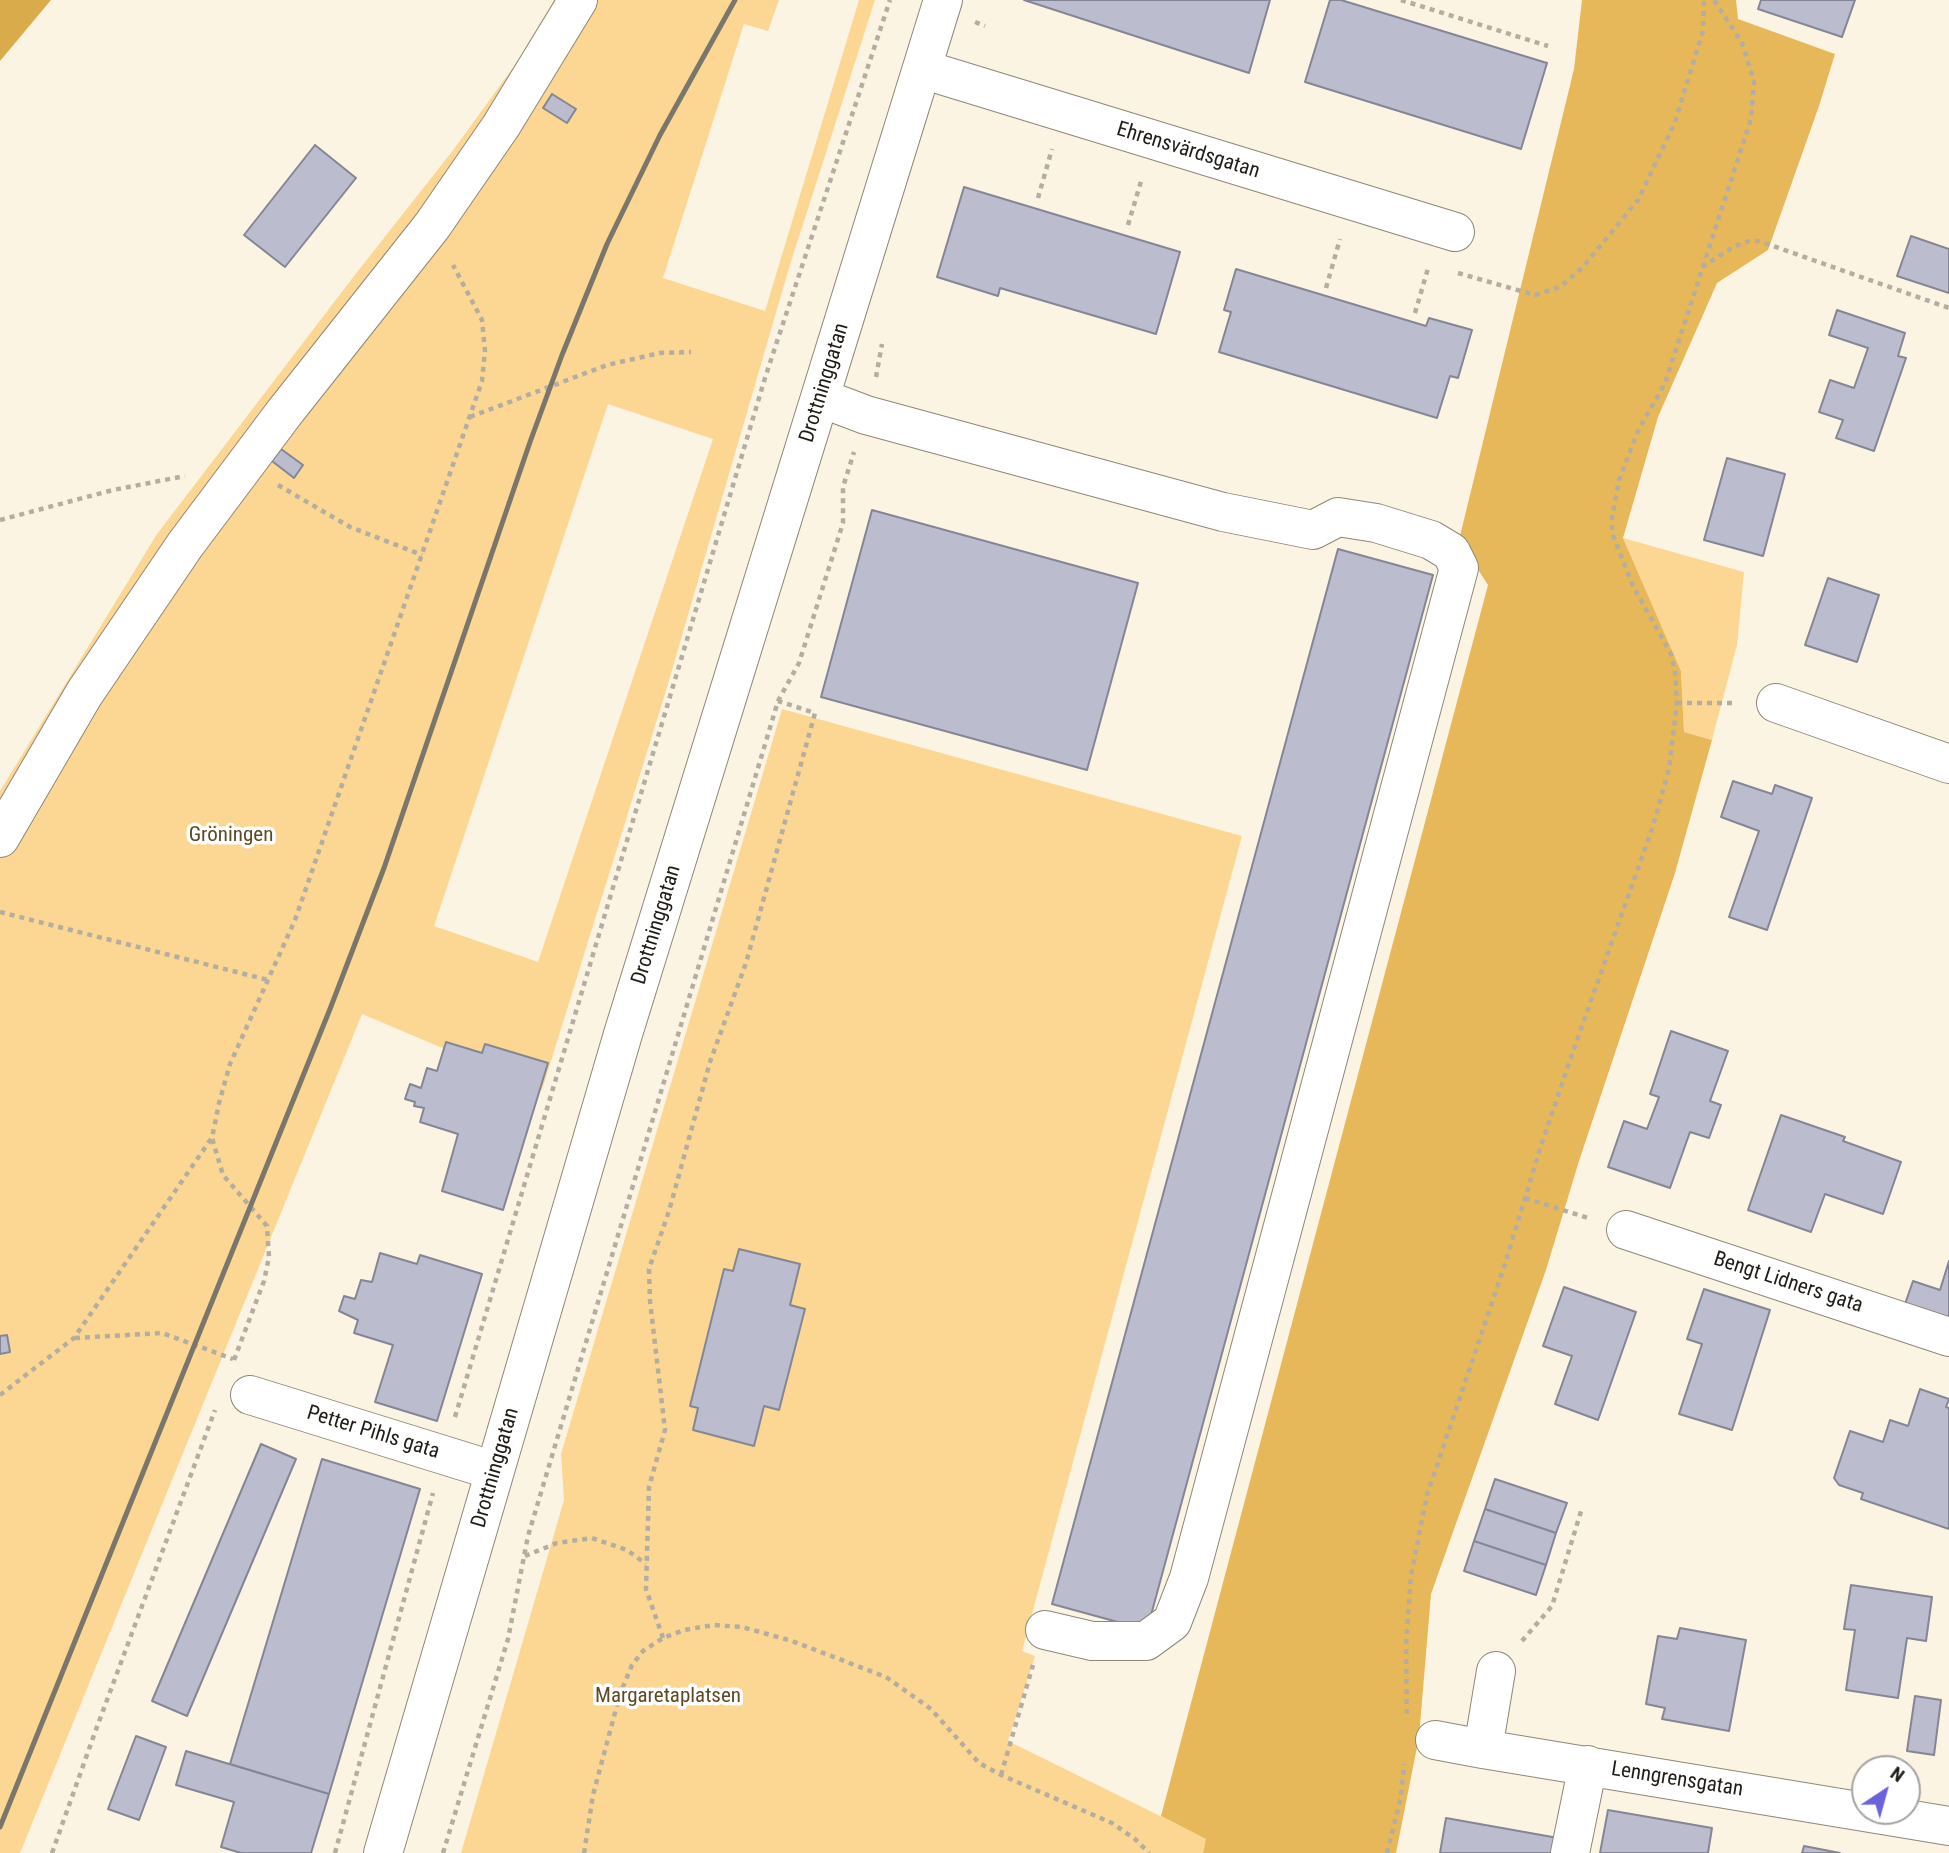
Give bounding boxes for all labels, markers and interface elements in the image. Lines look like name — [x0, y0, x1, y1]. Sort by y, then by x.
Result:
street label: Ehrensvärdsgatan — [1113, 117, 1263, 185]
street label: Drottninggatan — [795, 320, 855, 446]
park label: Gröningen — [189, 823, 273, 849]
street label: Drottninggatan — [627, 862, 687, 988]
street label: Bengt Lidners gata — [1710, 1247, 1866, 1319]
street label: Petter Pihls gata — [304, 1401, 442, 1465]
street label: Drottninggatan — [467, 1405, 525, 1531]
park label: Margaretaplatsen — [595, 1684, 741, 1710]
north arrow — [1851, 1755, 1921, 1825]
street label: Lenngrensgatan — [1609, 1757, 1745, 1803]
text: N — [1886, 1761, 1909, 1787]

